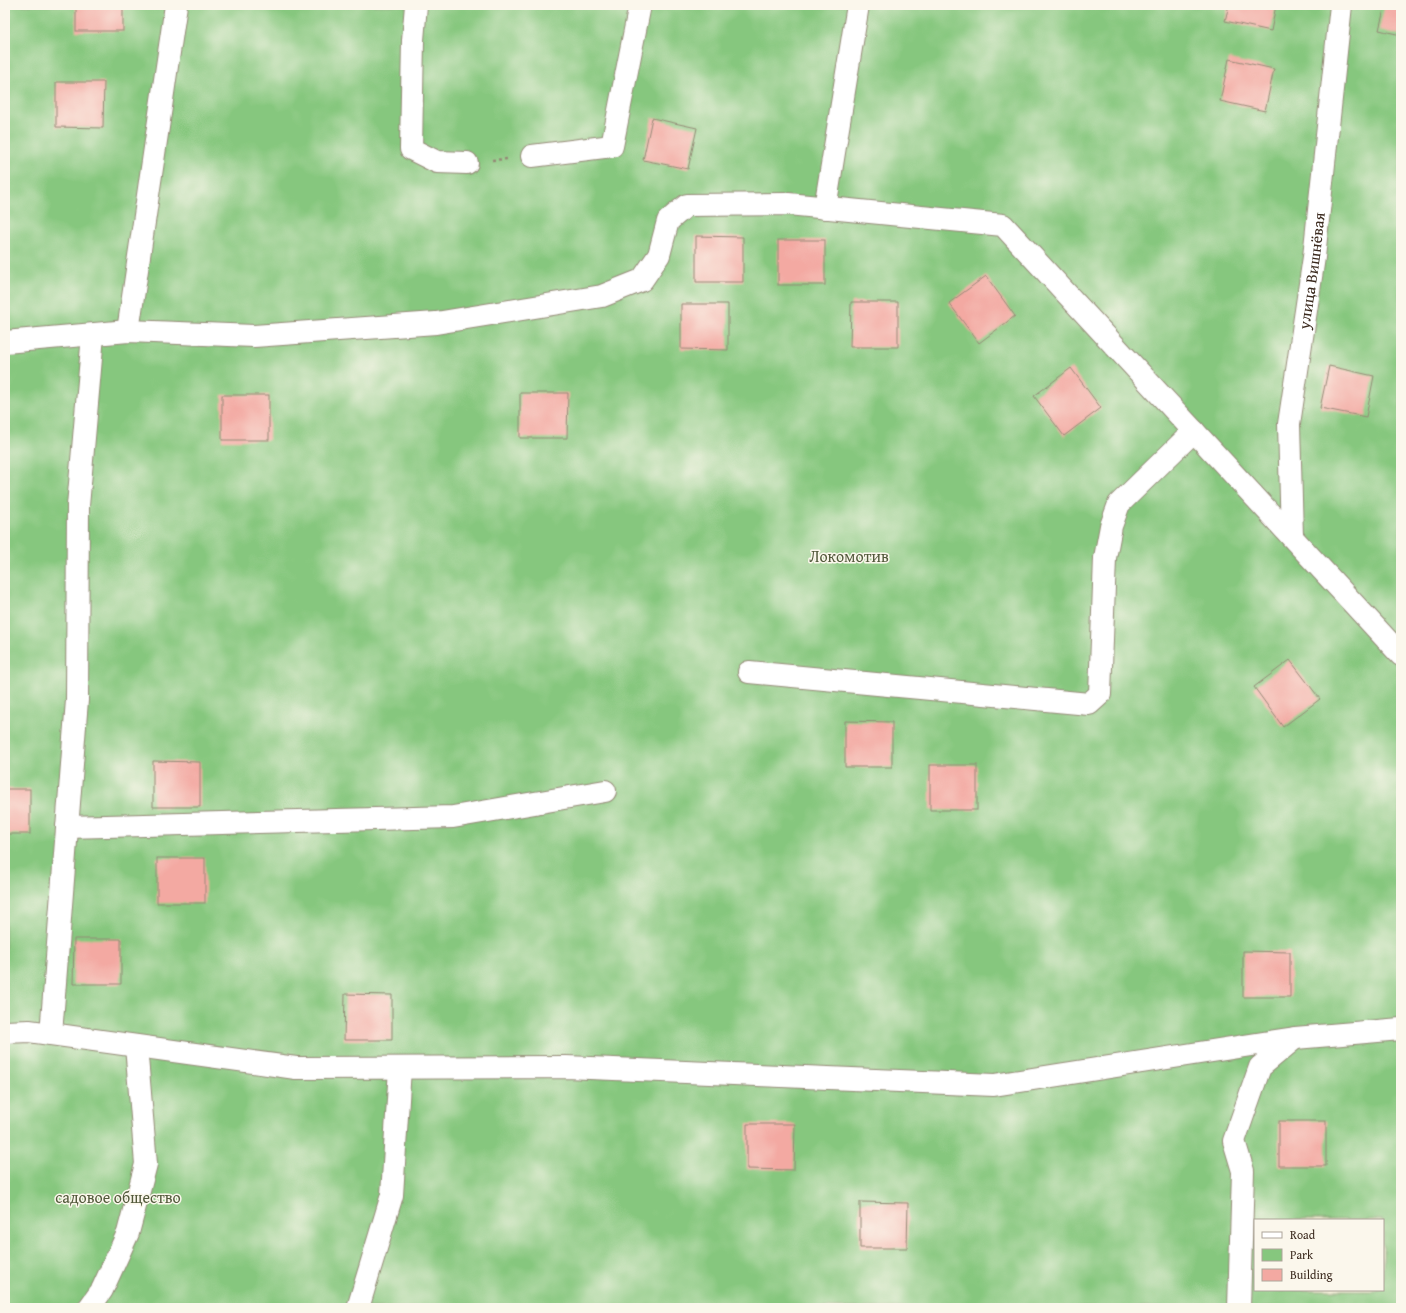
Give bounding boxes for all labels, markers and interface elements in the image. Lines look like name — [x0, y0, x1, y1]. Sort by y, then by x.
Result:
street label: улица Вишнёвая — [1291, 211, 1331, 332]
park label: Локомотив — [809, 544, 889, 568]
park label: садовое общество — [55, 1185, 181, 1209]
legend — [1254, 1219, 1384, 1291]
text: Road — [1290, 1226, 1316, 1243]
text: Park — [1290, 1246, 1314, 1263]
text: Building — [1290, 1266, 1333, 1283]

